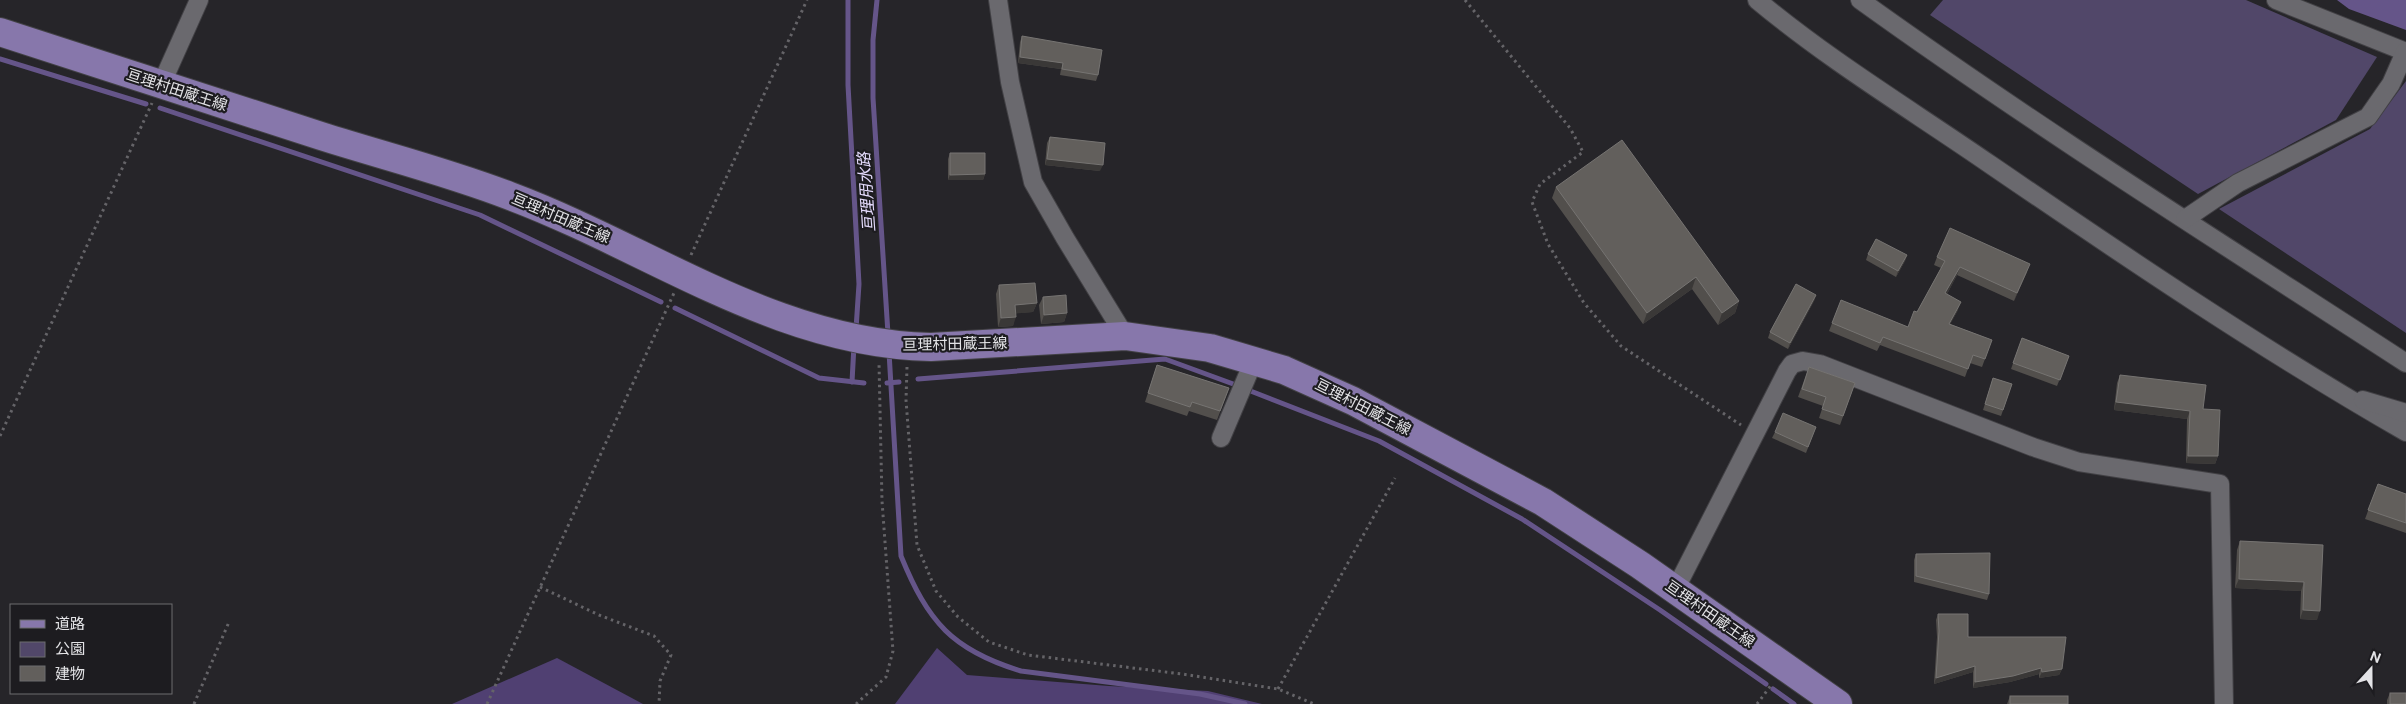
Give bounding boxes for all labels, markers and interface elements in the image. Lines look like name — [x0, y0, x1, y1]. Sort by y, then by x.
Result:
street label: 亘理村田蔵王線 — [124, 64, 230, 116]
water label: 亘理用水路 — [853, 149, 880, 233]
street label: 亘理村田蔵王線 — [509, 188, 613, 248]
street label: 亘理村田蔵王線 — [902, 333, 1008, 355]
street label: 亘理村田蔵王線 — [1312, 374, 1414, 440]
street label: 亘理村田蔵王線 — [1661, 576, 1759, 652]
legend — [10, 604, 172, 694]
text: 道路 — [55, 614, 85, 634]
text: 公園 — [55, 639, 85, 659]
north arrow — [2346, 644, 2396, 694]
text: N — [2368, 647, 2384, 667]
text: 建物 — [55, 664, 85, 684]

